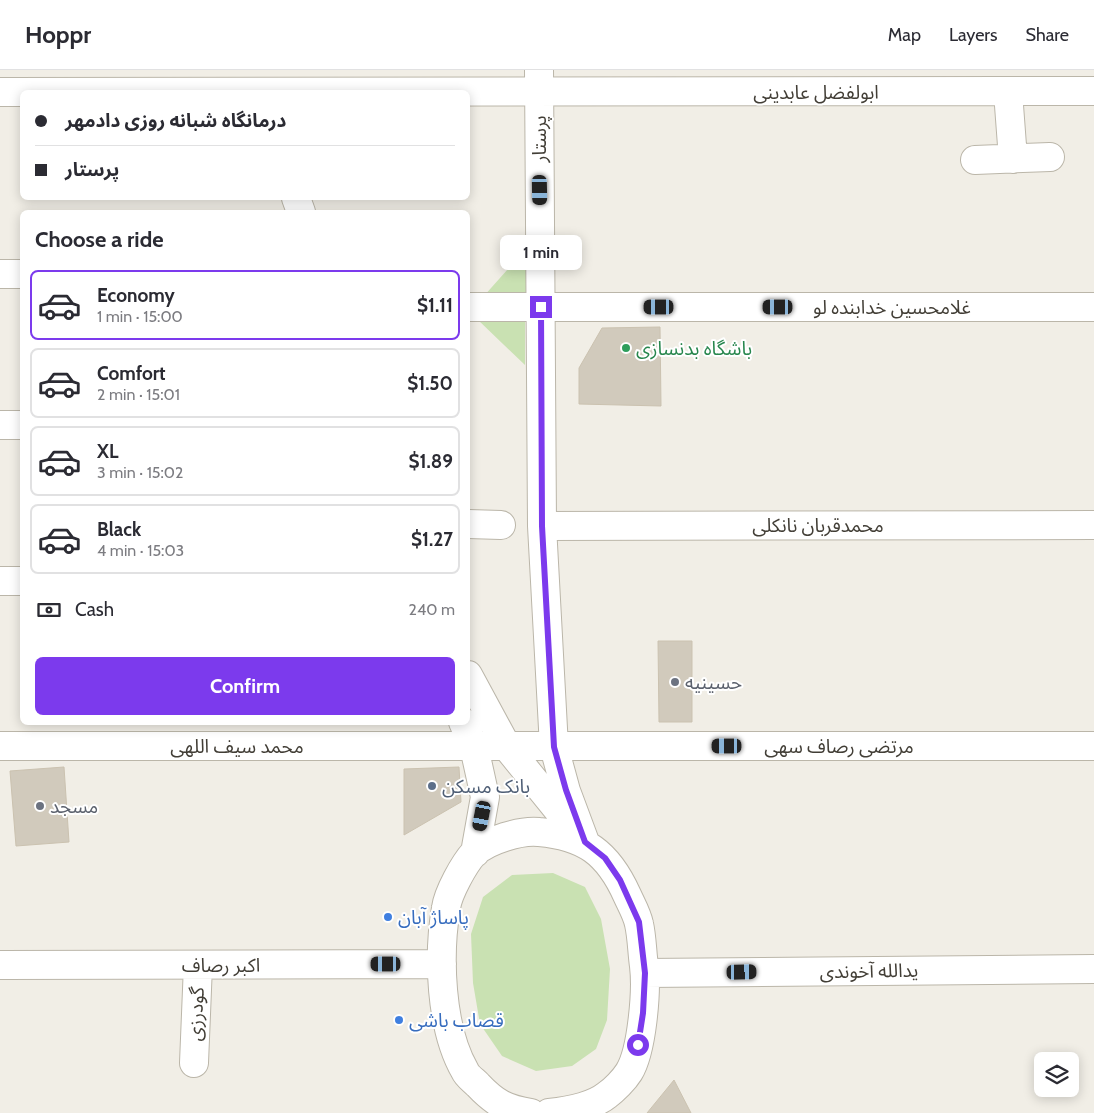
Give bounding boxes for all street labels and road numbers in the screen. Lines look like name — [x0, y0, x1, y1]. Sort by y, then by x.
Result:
street label: ابولفضل عابدینی — [753, 81, 879, 104]
street label: پرستار — [528, 115, 552, 164]
street label: غلامحسین خدابنده لو — [813, 296, 971, 319]
street label: محمدقربان نانکلی — [752, 514, 884, 537]
street label: محمد سیف اللهی — [170, 735, 304, 758]
street label: مرتضی رصاف سهی — [764, 735, 914, 758]
street label: اکبر رصاف — [182, 954, 260, 977]
street label: یدالله آخوندی — [819, 959, 919, 983]
street label: گودرزی — [183, 985, 209, 1042]

